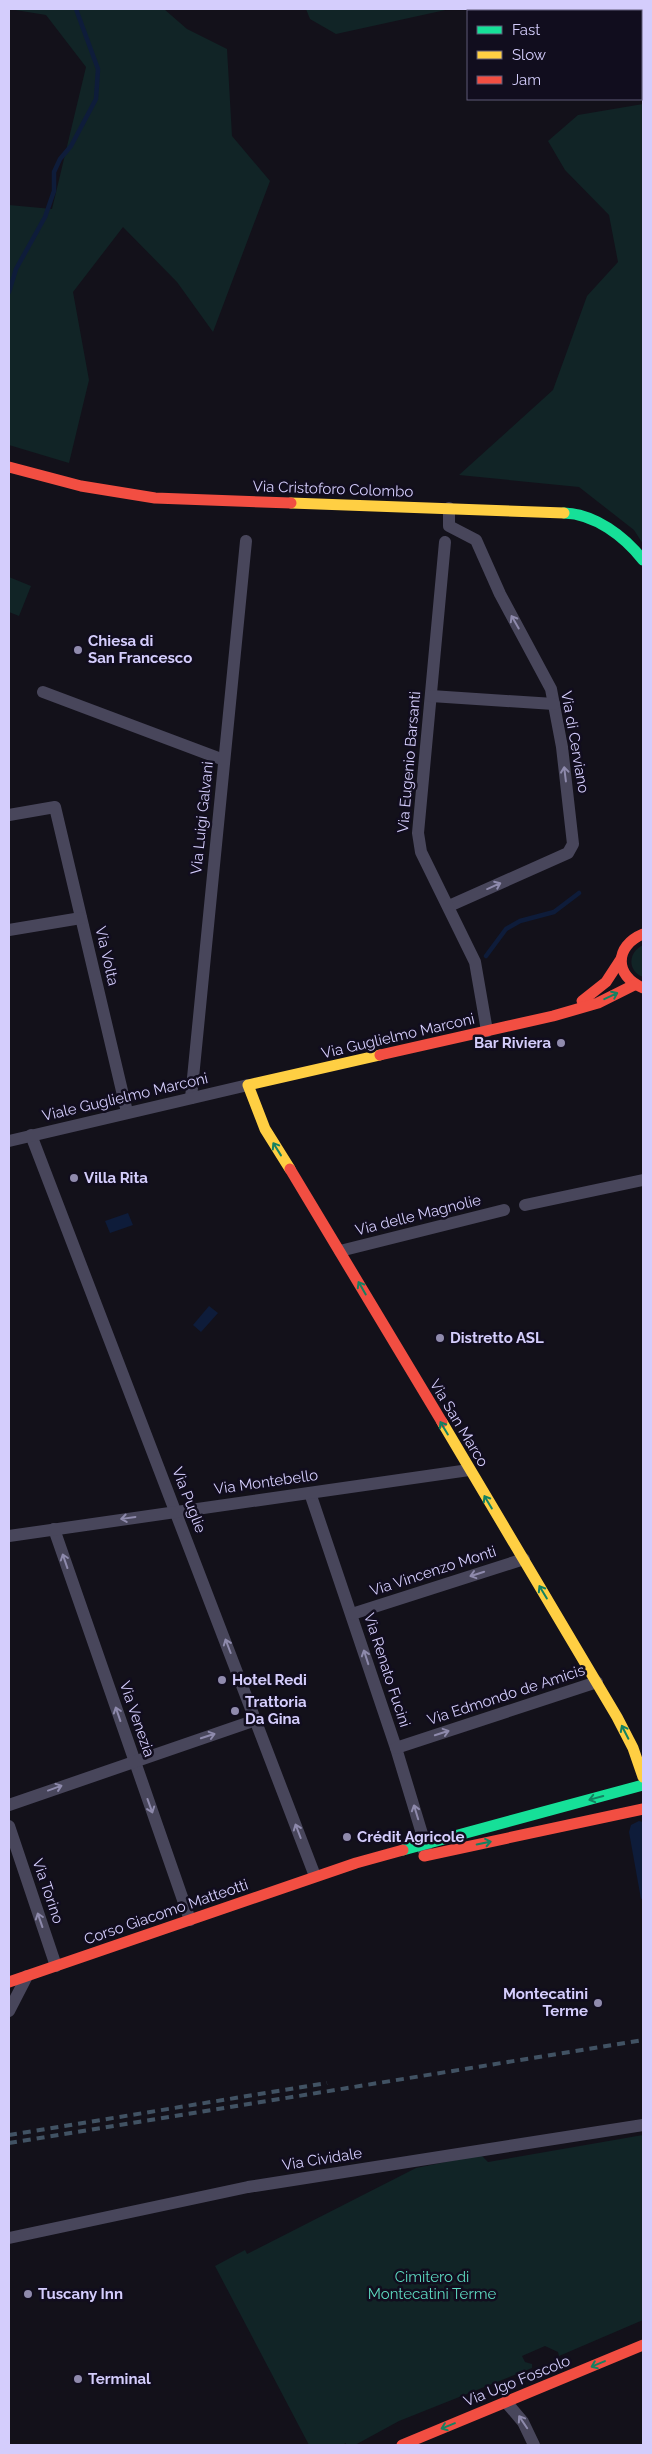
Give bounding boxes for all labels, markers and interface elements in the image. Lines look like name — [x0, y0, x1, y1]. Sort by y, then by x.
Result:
legend — [467, 10, 642, 100]
text: Fast — [512, 21, 540, 39]
text: Slow — [512, 46, 546, 64]
text: Jam — [512, 71, 541, 89]
street label: Via Cristoforo Colombo — [252, 477, 414, 501]
one-way arrow — [510, 615, 520, 629]
place label: Chiesa di San Francesco — [88, 632, 192, 667]
marker: Chiesa di San Francesco — [72, 644, 84, 656]
street label: Via Eugenio Barsanti — [394, 690, 424, 834]
street label: Via di Cerviano — [557, 690, 593, 795]
street label: Via Luigi Galvani — [187, 761, 217, 875]
one-way arrow — [560, 767, 570, 783]
one-way arrow — [486, 881, 501, 891]
street label: Via Volta — [91, 925, 123, 987]
one-way arrow — [603, 991, 618, 1001]
street label: Via Guglielmo Marconi — [320, 1010, 476, 1062]
place label: Bar Riviera — [474, 1034, 551, 1052]
marker: Bar Riviera — [555, 1037, 567, 1049]
street label: Viale Guglielmo Marconi — [40, 1069, 210, 1125]
one-way arrow — [272, 1143, 282, 1157]
place label: Villa Rita — [84, 1169, 148, 1187]
marker: Villa Rita — [68, 1172, 80, 1184]
street label: Via delle Magnolie — [353, 1191, 483, 1239]
one-way arrow — [356, 1281, 366, 1295]
place label: Distretto ASL — [450, 1329, 544, 1347]
marker: Distretto ASL — [434, 1332, 446, 1344]
street label: Via San Marco — [426, 1376, 492, 1470]
one-way arrow — [439, 1421, 449, 1435]
street label: Via Puglie — [168, 1465, 210, 1536]
street label: Via Montebello — [213, 1466, 319, 1498]
one-way arrow — [483, 1495, 493, 1509]
one-way arrow — [120, 1513, 136, 1523]
street label: Via Vincenzo Monti — [368, 1542, 498, 1600]
one-way arrow — [60, 1553, 69, 1569]
one-way arrow — [470, 1570, 485, 1579]
one-way arrow — [538, 1585, 548, 1599]
street label: Via Renato Fucini — [360, 1611, 414, 1729]
one-way arrow — [223, 1639, 232, 1654]
one-way arrow — [361, 1650, 370, 1666]
street label: Via Edmondo de Amicis — [425, 1661, 587, 1729]
place label: Hotel Redi — [232, 1671, 307, 1689]
marker: Hotel Redi — [216, 1674, 228, 1686]
street label: Via Venezia — [116, 1679, 158, 1759]
place label: Trattoria Da Gina — [245, 1693, 307, 1728]
marker: Trattoria Da Gina — [229, 1705, 241, 1717]
one-way arrow — [112, 1707, 122, 1723]
one-way arrow — [620, 1725, 629, 1740]
one-way arrow — [434, 1728, 450, 1737]
one-way arrow — [200, 1730, 216, 1740]
one-way arrow — [46, 1783, 62, 1792]
one-way arrow — [589, 1794, 605, 1804]
one-way arrow — [146, 1798, 155, 1814]
one-way arrow — [410, 1805, 420, 1821]
one-way arrow — [293, 1823, 302, 1839]
place label: Crédit Agricole — [357, 1828, 465, 1846]
marker: Crédit Agricole — [341, 1831, 353, 1843]
one-way arrow — [475, 1838, 491, 1847]
street label: Via Torino — [28, 1856, 68, 1926]
street label: Corso Giacomo Matteotti — [82, 1875, 250, 1949]
one-way arrow — [35, 1913, 44, 1928]
place label: Montecatini Terme — [503, 1985, 588, 2020]
marker: Montecatini Terme — [592, 1997, 604, 2009]
street label: Via Cividale — [281, 2144, 363, 2174]
park label: Cimitero di Montecatini Terme — [368, 2268, 496, 2303]
place label: Tuscany Inn — [38, 2285, 123, 2303]
marker: Tuscany Inn — [22, 2288, 34, 2300]
street label: Via Ugo Foscolo — [461, 2351, 573, 2411]
one-way arrow — [591, 2360, 606, 2369]
place label: Terminal — [88, 2370, 151, 2388]
marker: Terminal — [72, 2373, 84, 2385]
one-way arrow — [518, 2415, 528, 2429]
one-way arrow — [441, 2422, 456, 2431]

